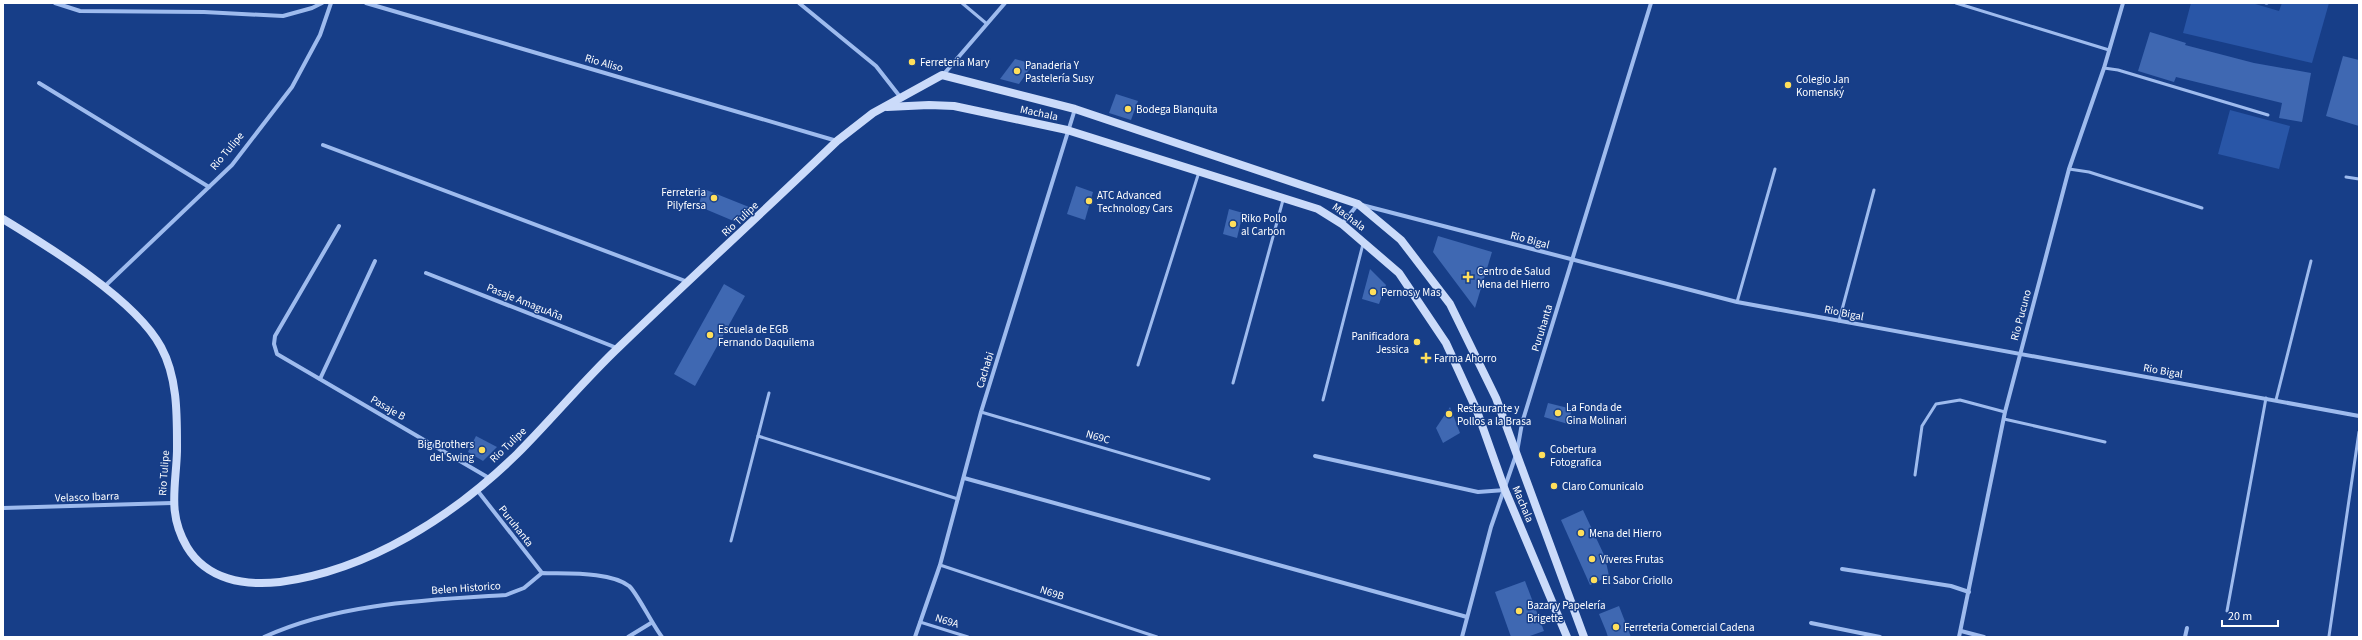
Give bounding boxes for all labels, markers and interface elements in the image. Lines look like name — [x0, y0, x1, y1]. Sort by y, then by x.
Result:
street label: Rio Aliso — [583, 50, 625, 76]
place label: Ferreteria Mary — [920, 55, 990, 70]
marker: Ferreteria Mary — [907, 57, 917, 67]
place label: Panaderia Y Pastelería Susy — [1025, 58, 1094, 86]
marker: Panaderia Y Pastelería Susy — [1012, 66, 1022, 76]
place label: Colegio Jan Komenský — [1796, 72, 1850, 100]
marker: Colegio Jan Komenský — [1783, 80, 1793, 90]
street label: Machala — [1019, 102, 1059, 124]
place label: Bodega Blanquita — [1136, 102, 1218, 117]
marker: Bodega Blanquita — [1123, 104, 1133, 114]
street label: Rio Tulipe — [207, 128, 248, 173]
place label: Ferreteria Pilyfersa — [661, 185, 706, 213]
place label: ATC Advanced Technology Cars — [1097, 188, 1173, 216]
marker: Ferreteria Pilyfersa — [709, 193, 719, 203]
marker: ATC Advanced Technology Cars — [1084, 196, 1094, 206]
street label: Rio Tulipe — [718, 198, 762, 240]
street label: Machala — [1329, 199, 1369, 235]
place label: Riko Pollo al Carbon — [1241, 211, 1287, 239]
marker: Riko Pollo al Carbon — [1228, 219, 1238, 229]
street label: Rio Bigal — [1509, 228, 1551, 252]
place label: Centro de Salud Mena del Hierro — [1477, 264, 1550, 292]
marker: Centro de Salud Mena del Hierro — [1462, 271, 1474, 283]
street label: Pasaje AmaguAña — [484, 280, 566, 324]
place label: Pernos y Mas — [1381, 285, 1441, 300]
marker: Pernos y Mas — [1368, 287, 1378, 297]
street label: Rio Pucuno — [2007, 288, 2035, 342]
street label: Rio Bigal — [1823, 302, 1865, 324]
street label: Puruhanta — [1528, 303, 1556, 353]
place label: Escuela de EGB Fernando Daquilema — [718, 322, 814, 350]
place label: Panificadora Jessica — [1351, 329, 1409, 357]
marker: Escuela de EGB Fernando Daquilema — [705, 330, 715, 340]
marker: Panificadora Jessica — [1412, 337, 1422, 347]
street label: Cachabi — [972, 350, 998, 390]
place label: Farma Ahorro — [1434, 351, 1497, 366]
marker: Farma Ahorro — [1421, 353, 1431, 363]
street label: Rio Bigal — [2142, 360, 2184, 382]
street label: Pasaje B — [368, 392, 409, 424]
place label: La Fonda de Gina Molinari — [1566, 400, 1627, 428]
place label: Restaurante y Pollos a la Brasa — [1457, 401, 1531, 429]
marker: La Fonda de Gina Molinari — [1553, 408, 1563, 418]
marker: Restaurante y Pollos a la Brasa — [1444, 409, 1454, 419]
street label: Rio Tulipe — [486, 423, 530, 466]
street label: N69C — [1084, 426, 1112, 448]
place label: Big Brothers del Swing — [418, 437, 474, 465]
place label: Cobertura Fotografica — [1550, 442, 1602, 470]
marker: Big Brothers del Swing — [477, 445, 487, 455]
street label: Rio Tulipe — [155, 449, 173, 496]
marker: Cobertura Fotografica — [1537, 450, 1547, 460]
place label: Claro Comunicalo — [1562, 479, 1644, 494]
marker: Claro Comunicalo — [1549, 481, 1559, 491]
street label: Machala — [1509, 483, 1537, 525]
street label: Velasco Ibarra — [55, 488, 119, 506]
street label: Puruhanta — [495, 502, 537, 550]
place label: Mena del Hierro — [1589, 526, 1662, 541]
marker: Mena del Hierro — [1576, 528, 1586, 538]
place label: Viveres Frutas — [1600, 552, 1664, 567]
marker: Viveres Frutas — [1587, 554, 1597, 564]
place label: El Sabor Criollo — [1602, 573, 1673, 588]
marker: El Sabor Criollo — [1589, 575, 1599, 585]
street label: Belen Historico — [431, 578, 501, 598]
street label: N69B — [1038, 582, 1066, 604]
place label: Bazar y Papelería Brigette — [1527, 598, 1606, 626]
scale bar — [2222, 602, 2278, 628]
marker: Bazar y Papelería Brigette — [1514, 606, 1524, 616]
text: 20 m — [2228, 608, 2252, 625]
street label: N69A — [933, 610, 961, 632]
place label: Ferreteria Comercial Cadena — [1624, 620, 1755, 635]
marker: Ferreteria Comercial Cadena — [1611, 622, 1621, 632]

